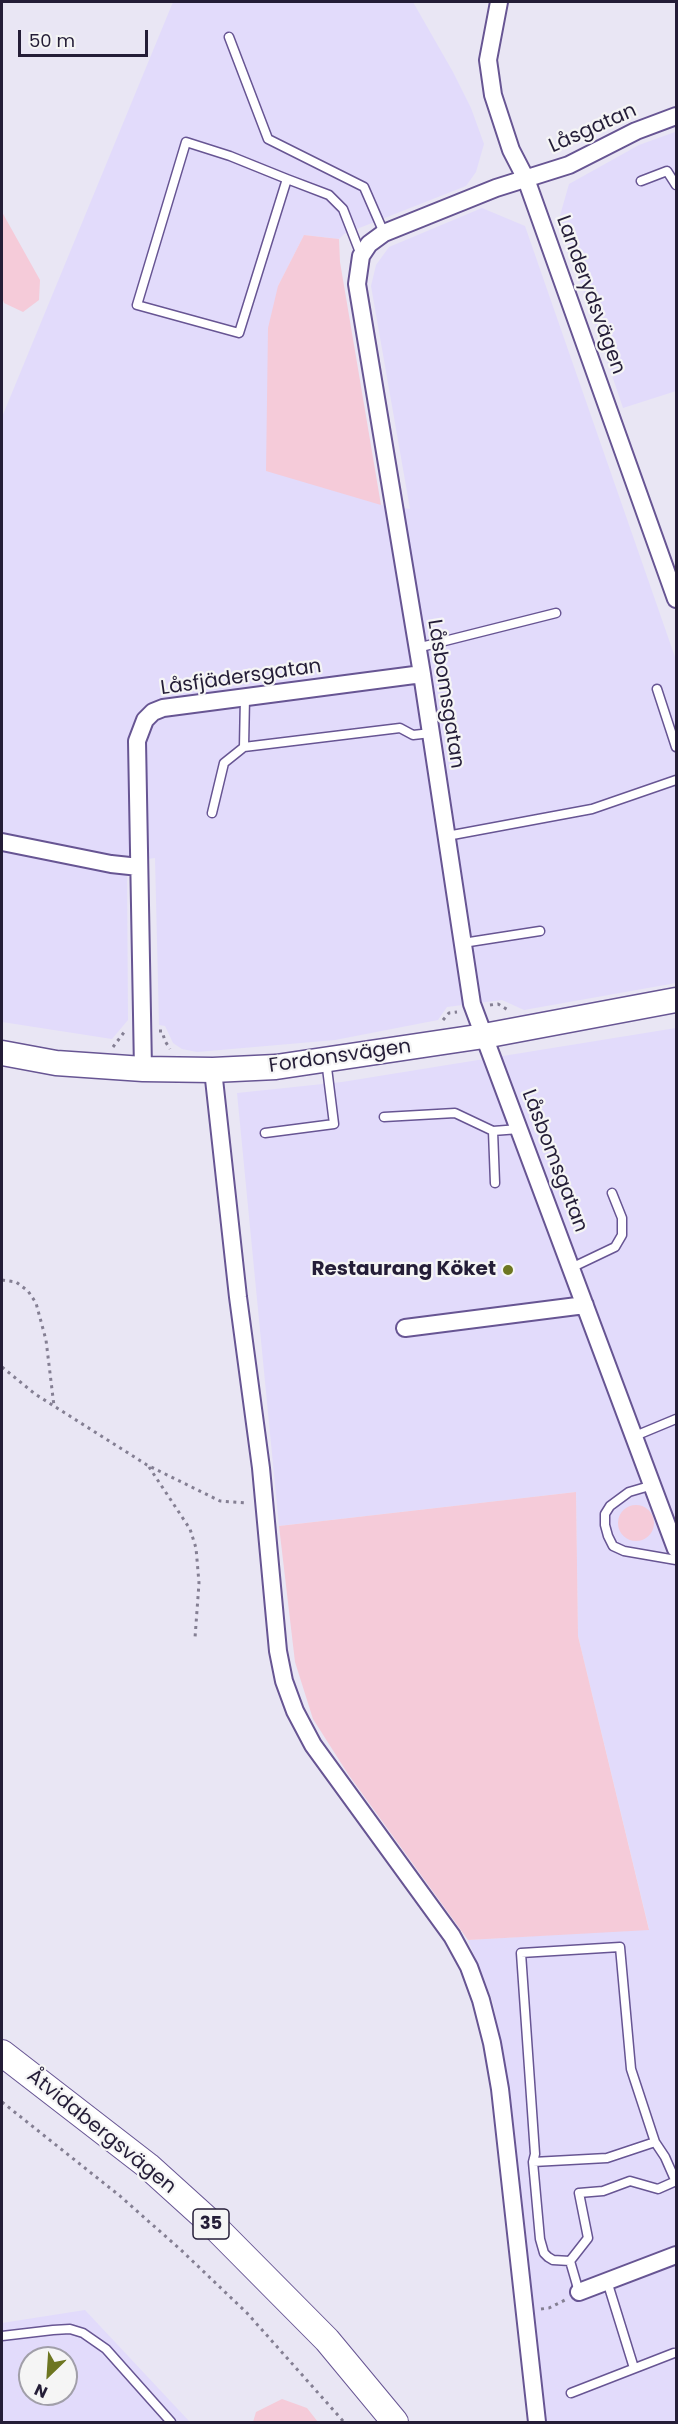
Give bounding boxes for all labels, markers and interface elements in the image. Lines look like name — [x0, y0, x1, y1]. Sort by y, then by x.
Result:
scale bar — [21, 18, 152, 56]
text: 50 m — [29, 28, 75, 53]
street label: Låsgatan — [546, 99, 640, 159]
street label: Landerydsvägen — [550, 212, 630, 378]
street label: Låsbomsgatan — [421, 618, 469, 770]
street label: Låsfjädersgatan — [159, 655, 323, 701]
street label: Fordonsvägen — [267, 1035, 413, 1079]
street label: Låsbomsgatan — [516, 1086, 592, 1236]
place label: Restaurang Köket — [311, 1258, 496, 1282]
marker: Restaurang Köket — [501, 1263, 515, 1277]
street label: Åtvidabergsvägen — [22, 2065, 180, 2199]
road number: 35 — [193, 2209, 229, 2239]
north arrow — [18, 2346, 78, 2406]
text: N — [31, 2378, 51, 2404]

